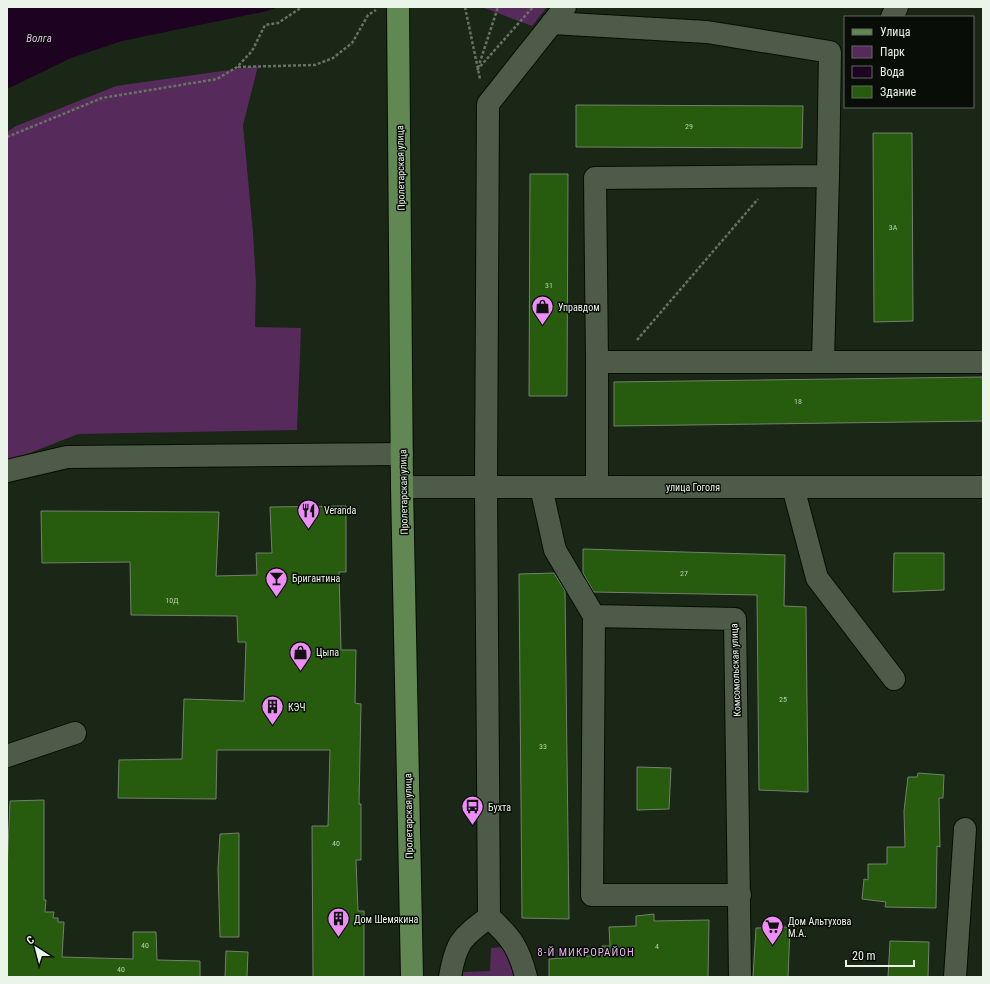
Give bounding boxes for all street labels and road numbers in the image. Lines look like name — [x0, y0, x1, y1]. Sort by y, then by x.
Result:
street label: Пролетарская улица — [394, 125, 407, 211]
street label: Пролетарская улица — [397, 449, 410, 535]
street label: улица Гоголя — [666, 482, 720, 493]
street label: Комсомольская улица — [728, 623, 743, 717]
street label: Пролетарская улица — [402, 773, 415, 859]

